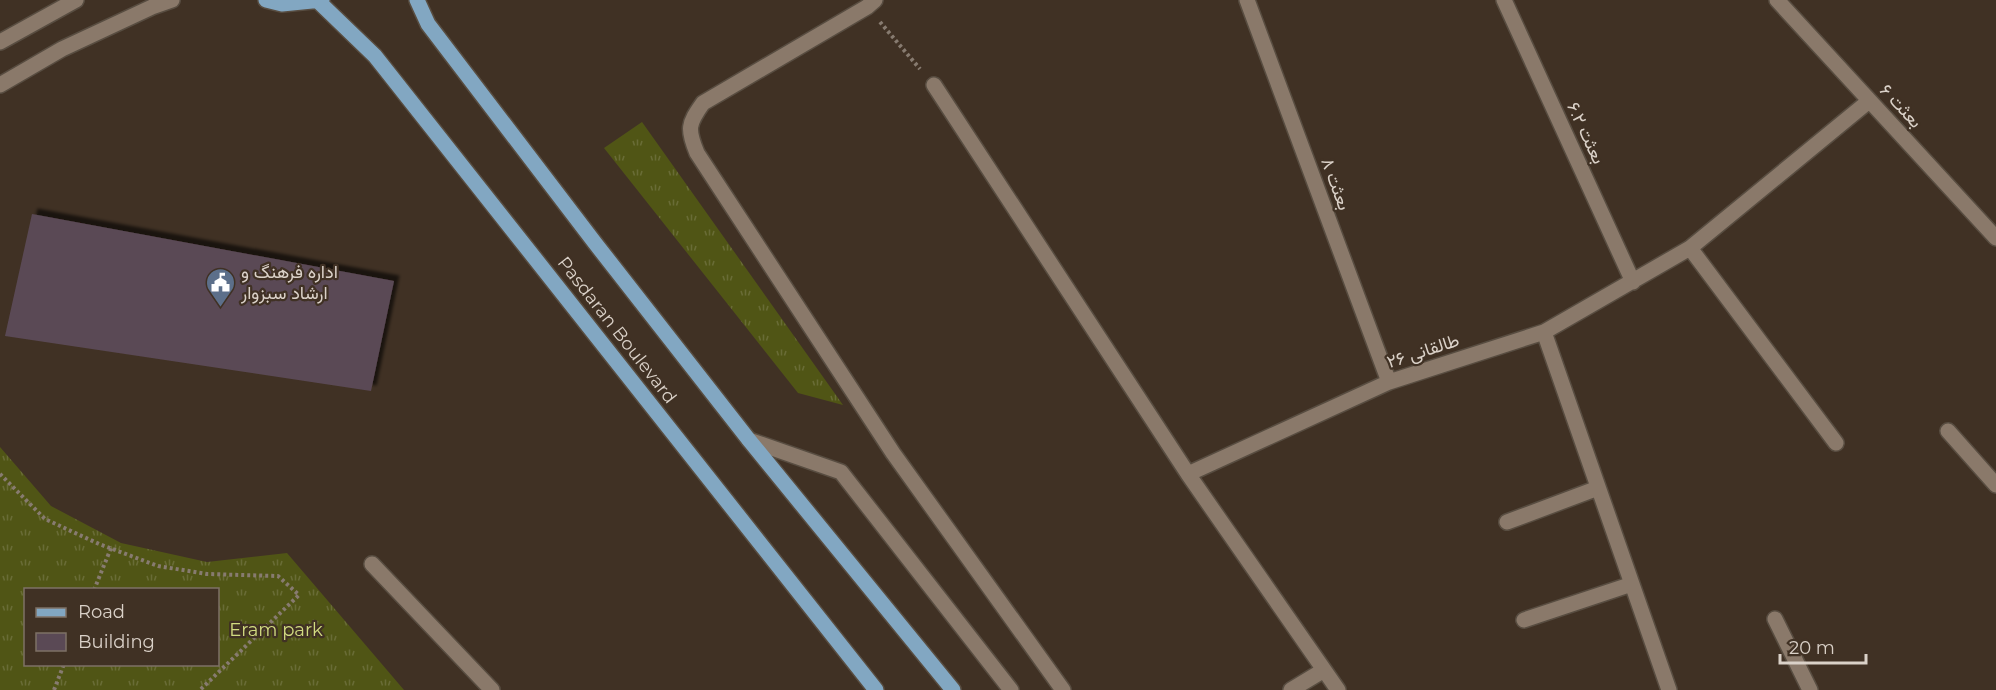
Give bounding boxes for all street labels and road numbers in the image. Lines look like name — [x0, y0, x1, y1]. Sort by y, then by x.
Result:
street label: بعثت ۶ — [1875, 79, 1927, 133]
street label: بعثت ۶.۲ — [1562, 99, 1610, 167]
street label: بعثت ۸ — [1316, 155, 1356, 213]
street label: Pasdaran Boulevard — [553, 252, 681, 408]
street label: طالقانی ۲۶ — [1384, 329, 1462, 373]

